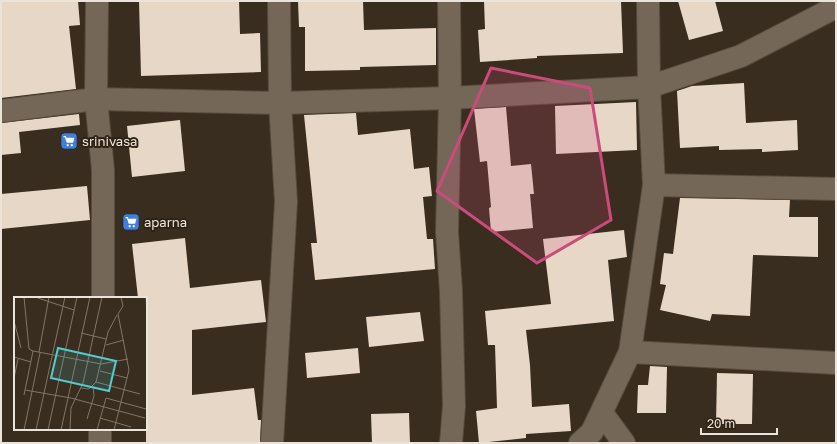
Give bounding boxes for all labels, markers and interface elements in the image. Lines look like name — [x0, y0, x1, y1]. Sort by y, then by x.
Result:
supermarket icon: srinivasa — [59, 131, 79, 151]
place label: srinivasa — [82, 133, 137, 149]
supermarket icon: aparna — [121, 212, 141, 232]
place label: aparna — [144, 214, 187, 230]
inset map — [14, 297, 147, 430]
scale bar — [701, 410, 777, 436]
text: 20 m — [707, 416, 735, 431]

